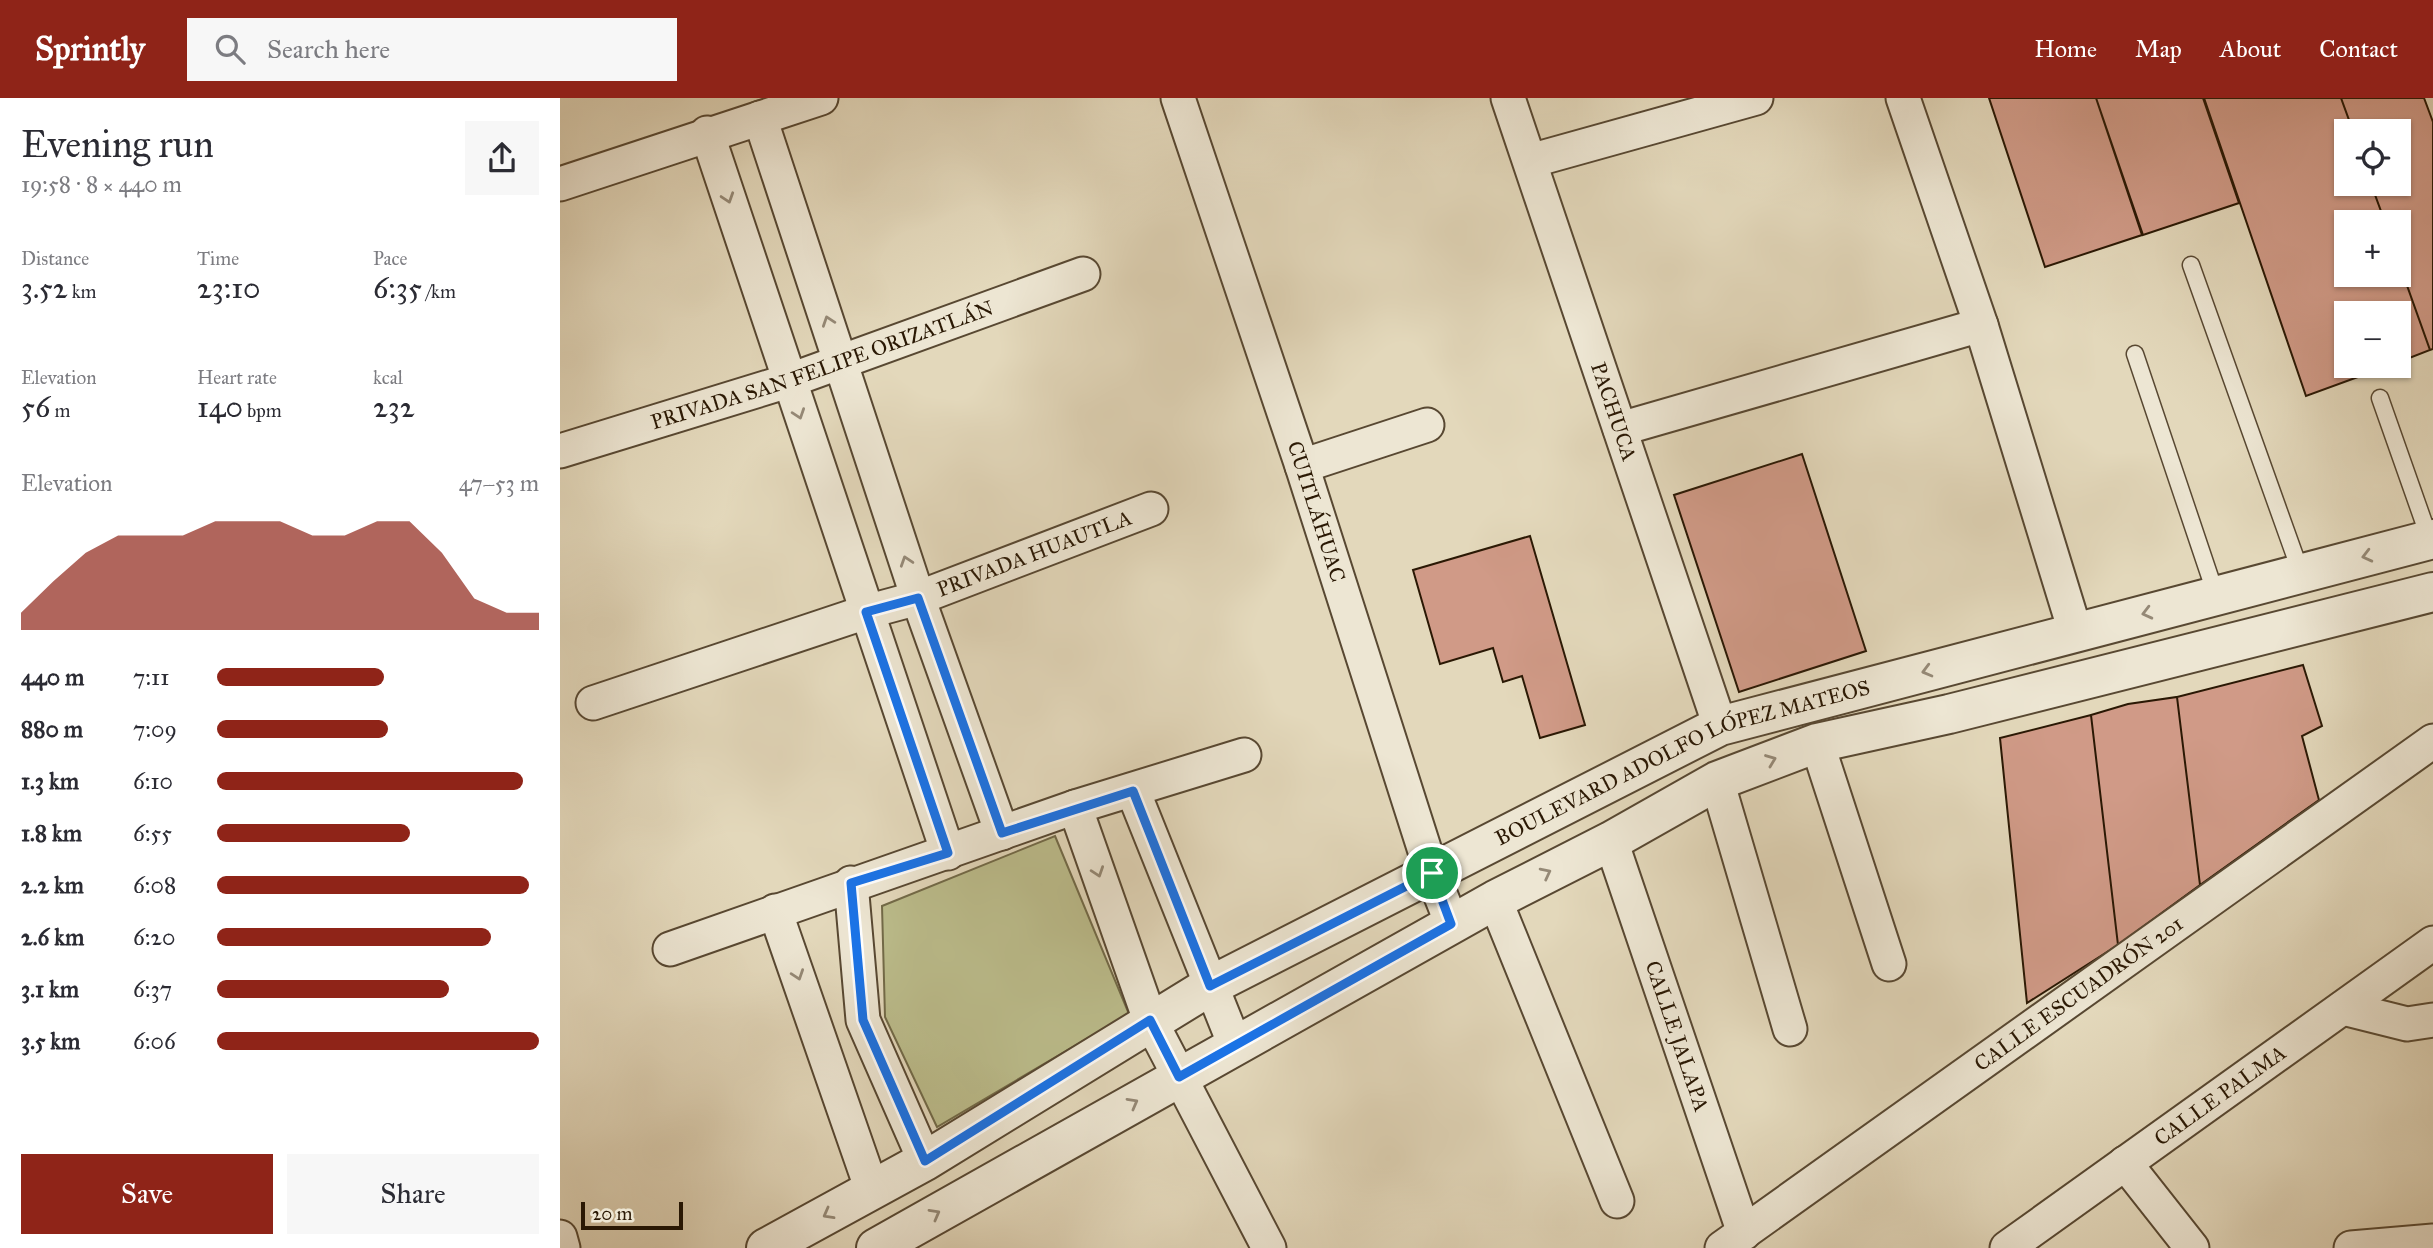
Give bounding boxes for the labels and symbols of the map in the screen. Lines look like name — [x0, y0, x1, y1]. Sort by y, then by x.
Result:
one-way arrow — [720, 192, 734, 204]
street label: PRIVADA SAN FELIPE ORIZATLÁN — [648, 294, 997, 435]
one-way arrow — [822, 315, 836, 328]
street label: PACHUCA — [1585, 359, 1643, 464]
one-way arrow — [791, 408, 805, 420]
street label: CUITLÁHUAC — [1281, 438, 1351, 585]
street label: PRIVADA HUAUTLA — [933, 505, 1135, 603]
one-way arrow — [2361, 548, 2373, 562]
one-way arrow — [900, 555, 914, 567]
one-way arrow — [2141, 605, 2153, 619]
one-way arrow — [1921, 663, 1933, 677]
street label: BOULEVARD ADOLFO LÓPEZ MATEOS — [1491, 674, 1873, 851]
one-way arrow — [1765, 755, 1777, 769]
pin — [1402, 843, 1462, 903]
one-way arrow — [1090, 865, 1104, 877]
one-way arrow — [1539, 868, 1552, 882]
street label: CALLE ESCUADRÓN 201 — [1969, 911, 2188, 1077]
street label: CALLE JALAPA — [1640, 957, 1715, 1115]
one-way arrow — [790, 969, 804, 981]
street label: CALLE PALMA — [2149, 1039, 2291, 1151]
one-way arrow — [1126, 1098, 1139, 1111]
scale bar — [581, 1199, 682, 1231]
one-way arrow — [822, 1206, 835, 1220]
one-way arrow — [928, 1209, 941, 1222]

